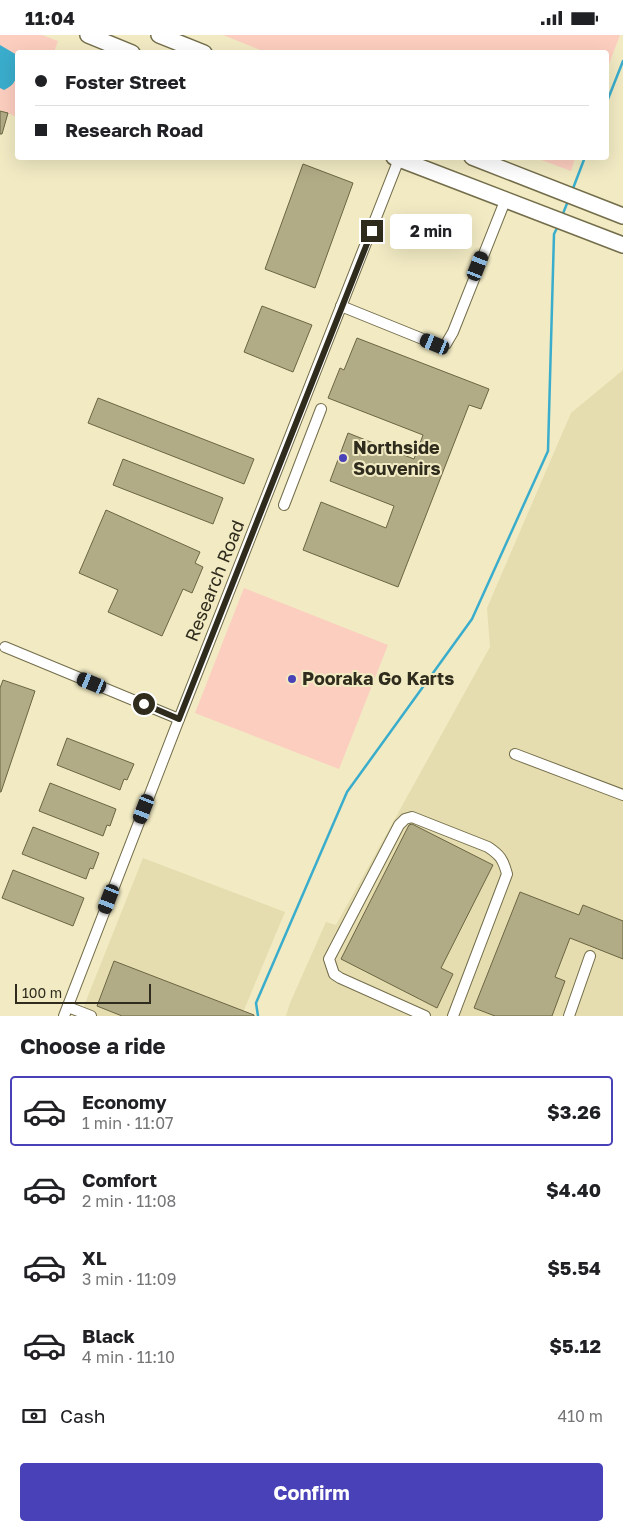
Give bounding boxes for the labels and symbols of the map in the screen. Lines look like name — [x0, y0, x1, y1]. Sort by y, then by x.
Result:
callout: 2 min — [390, 213, 472, 249]
route end — [361, 220, 383, 242]
car — [465, 249, 490, 283]
car — [418, 331, 451, 357]
place label: Northside Souvenirs — [353, 436, 441, 479]
marker: Northside Souvenirs — [337, 452, 349, 464]
street label: Research Road — [180, 517, 248, 645]
place label: Pooraka Go Karts — [302, 667, 454, 689]
car — [75, 670, 108, 696]
marker: Pooraka Go Karts — [286, 673, 298, 685]
route start — [133, 693, 155, 715]
car — [131, 792, 156, 826]
car — [96, 882, 121, 916]
scale bar — [15, 981, 151, 1004]

